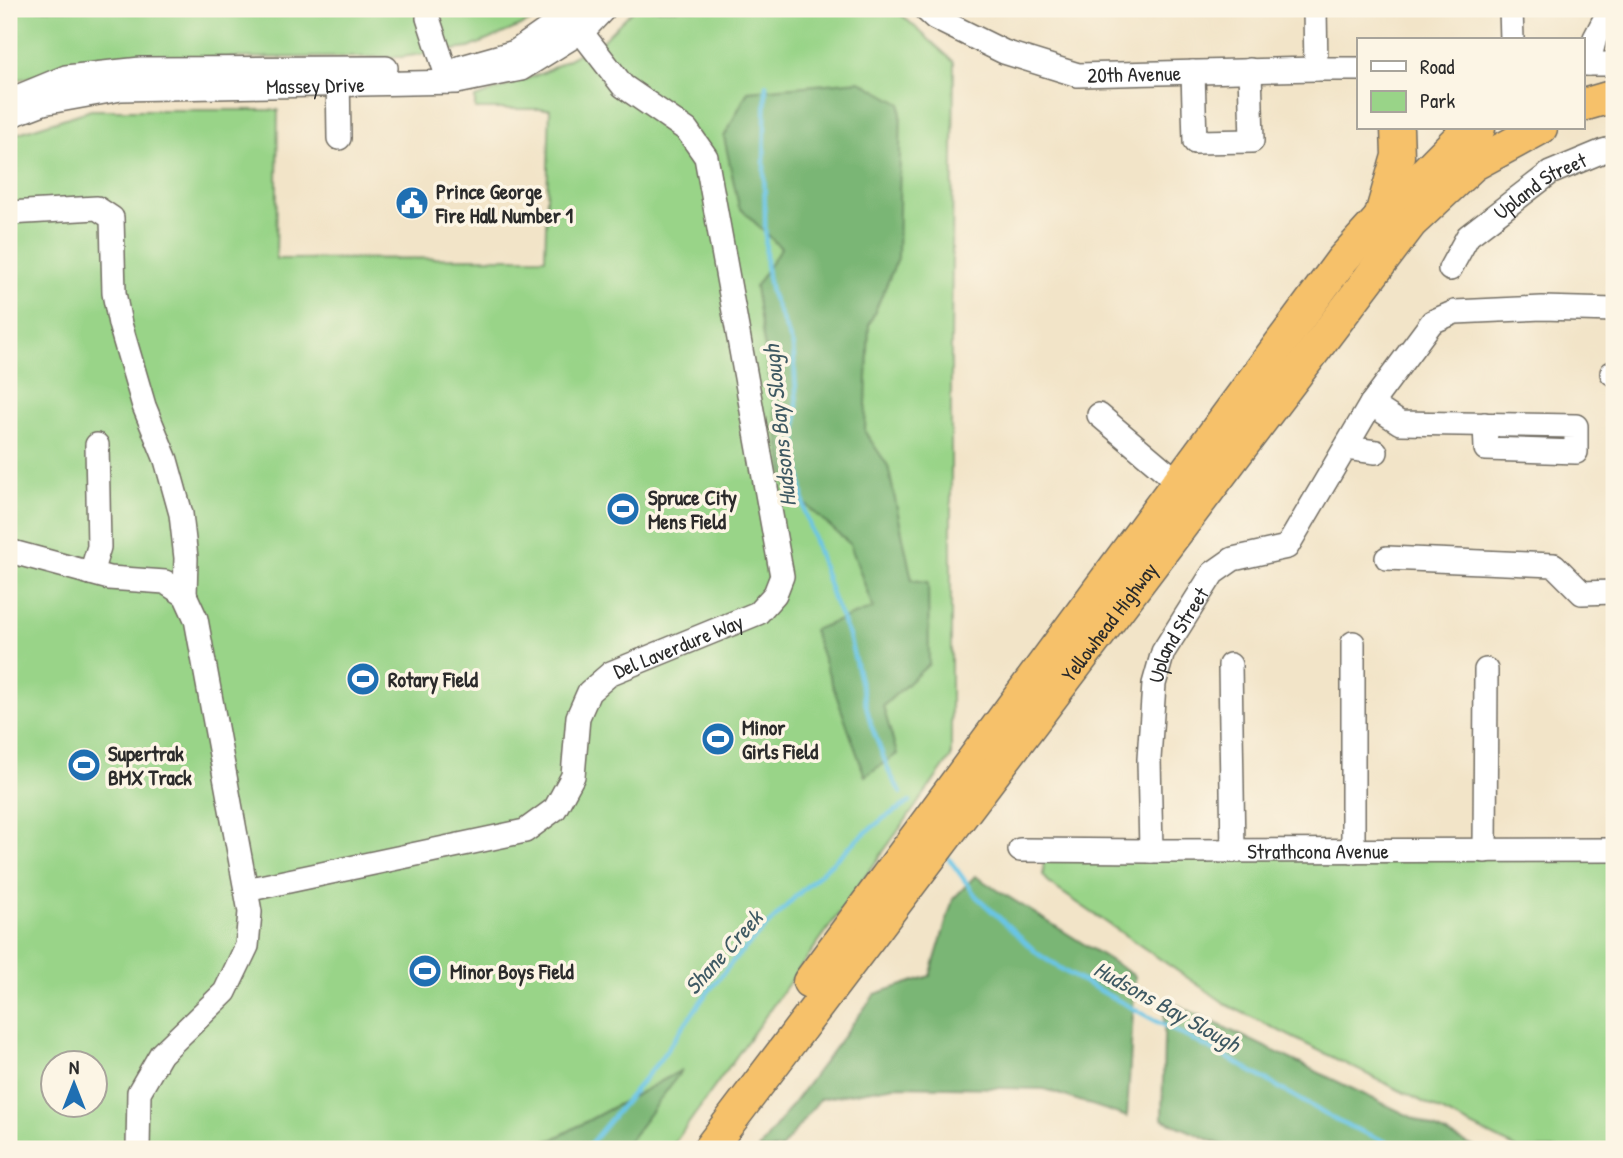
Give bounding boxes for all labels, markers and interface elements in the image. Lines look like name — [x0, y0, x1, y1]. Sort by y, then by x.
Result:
legend — [1357, 38, 1584, 130]
text: Road — [1420, 52, 1454, 81]
street label: 20th Avenue — [1087, 58, 1181, 89]
street label: Massey Drive — [266, 69, 365, 100]
text: Park — [1420, 86, 1455, 115]
street label: Upland Street — [1487, 145, 1591, 226]
place label: Prince George Fire Hall Number 1 — [435, 177, 574, 230]
public building icon: Prince George Fire Hall Number 1 — [393, 184, 431, 222]
water label: Hudsons Bay Slough — [755, 342, 804, 508]
place label: Spruce City Mens Field — [648, 483, 737, 536]
sports icon: Spruce City Mens Field — [604, 490, 642, 528]
street label: Yellowhead Highway — [1054, 556, 1164, 687]
street label: Upland Street — [1141, 581, 1216, 686]
street label: Del Laverdure Way — [609, 606, 747, 685]
sports icon: Rotary Field — [344, 660, 382, 698]
place label: Rotary Field — [388, 665, 479, 695]
place label: Minor Girls Field — [742, 713, 819, 766]
sports icon: Minor Girls Field — [699, 720, 737, 758]
place label: Supertrak BMX Track — [108, 739, 192, 792]
sports icon: Supertrak BMX Track — [65, 746, 103, 784]
street label: Strathcona Avenue — [1247, 836, 1389, 865]
water label: Shane Creek — [677, 901, 771, 1001]
sports icon: Minor Boys Field — [406, 952, 444, 990]
water label: Hudsons Bay Slough — [1088, 953, 1247, 1060]
place label: Minor Boys Field — [450, 957, 574, 987]
north arrow — [38, 1050, 108, 1120]
text: N — [69, 1054, 79, 1080]

